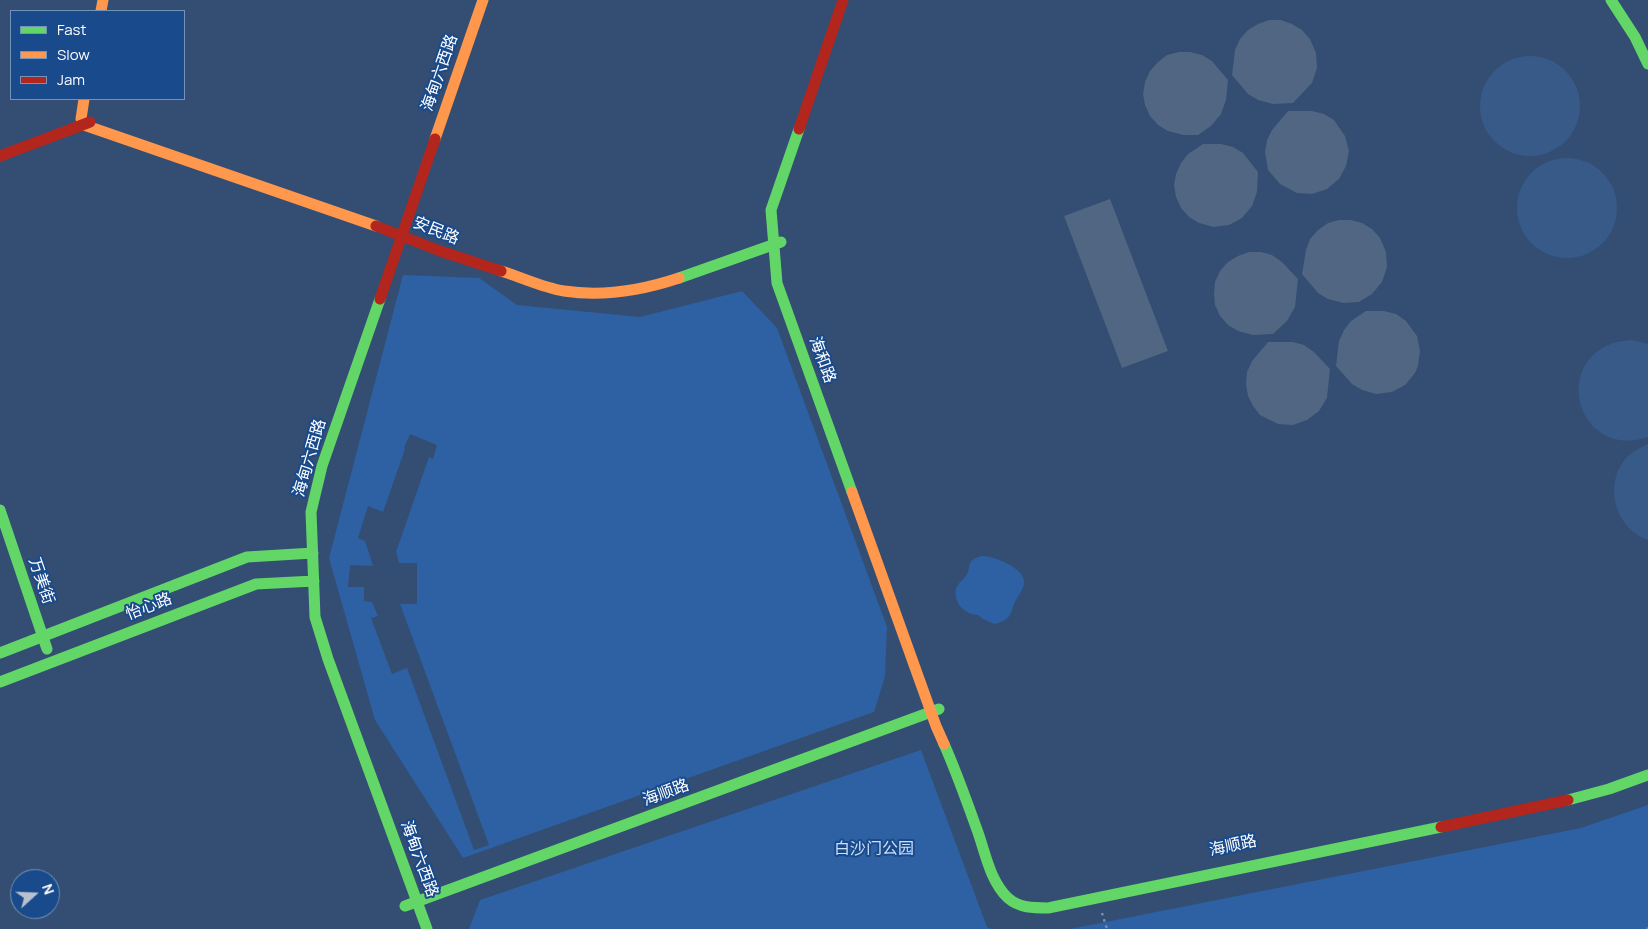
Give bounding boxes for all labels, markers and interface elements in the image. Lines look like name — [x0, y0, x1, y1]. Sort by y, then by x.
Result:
legend — [10, 10, 185, 100]
text: Fast — [57, 19, 86, 40]
street label: 海甸六西路 — [418, 32, 462, 114]
text: Slow — [57, 44, 90, 65]
text: Jam — [57, 69, 85, 90]
street label: 安民路 — [410, 213, 462, 249]
street label: 海和路 — [805, 334, 839, 386]
street label: 海甸六西路 — [290, 417, 330, 499]
street label: 万美街 — [24, 555, 58, 607]
street label: 怡心路 — [123, 589, 175, 625]
street label: 海顺路 — [640, 776, 692, 810]
street label: 海甸六西路 — [396, 818, 442, 900]
street label: 海顺路 — [1208, 832, 1258, 860]
park label: 白沙门公园 — [834, 840, 914, 860]
north arrow — [10, 869, 60, 919]
text: N — [38, 881, 59, 897]

